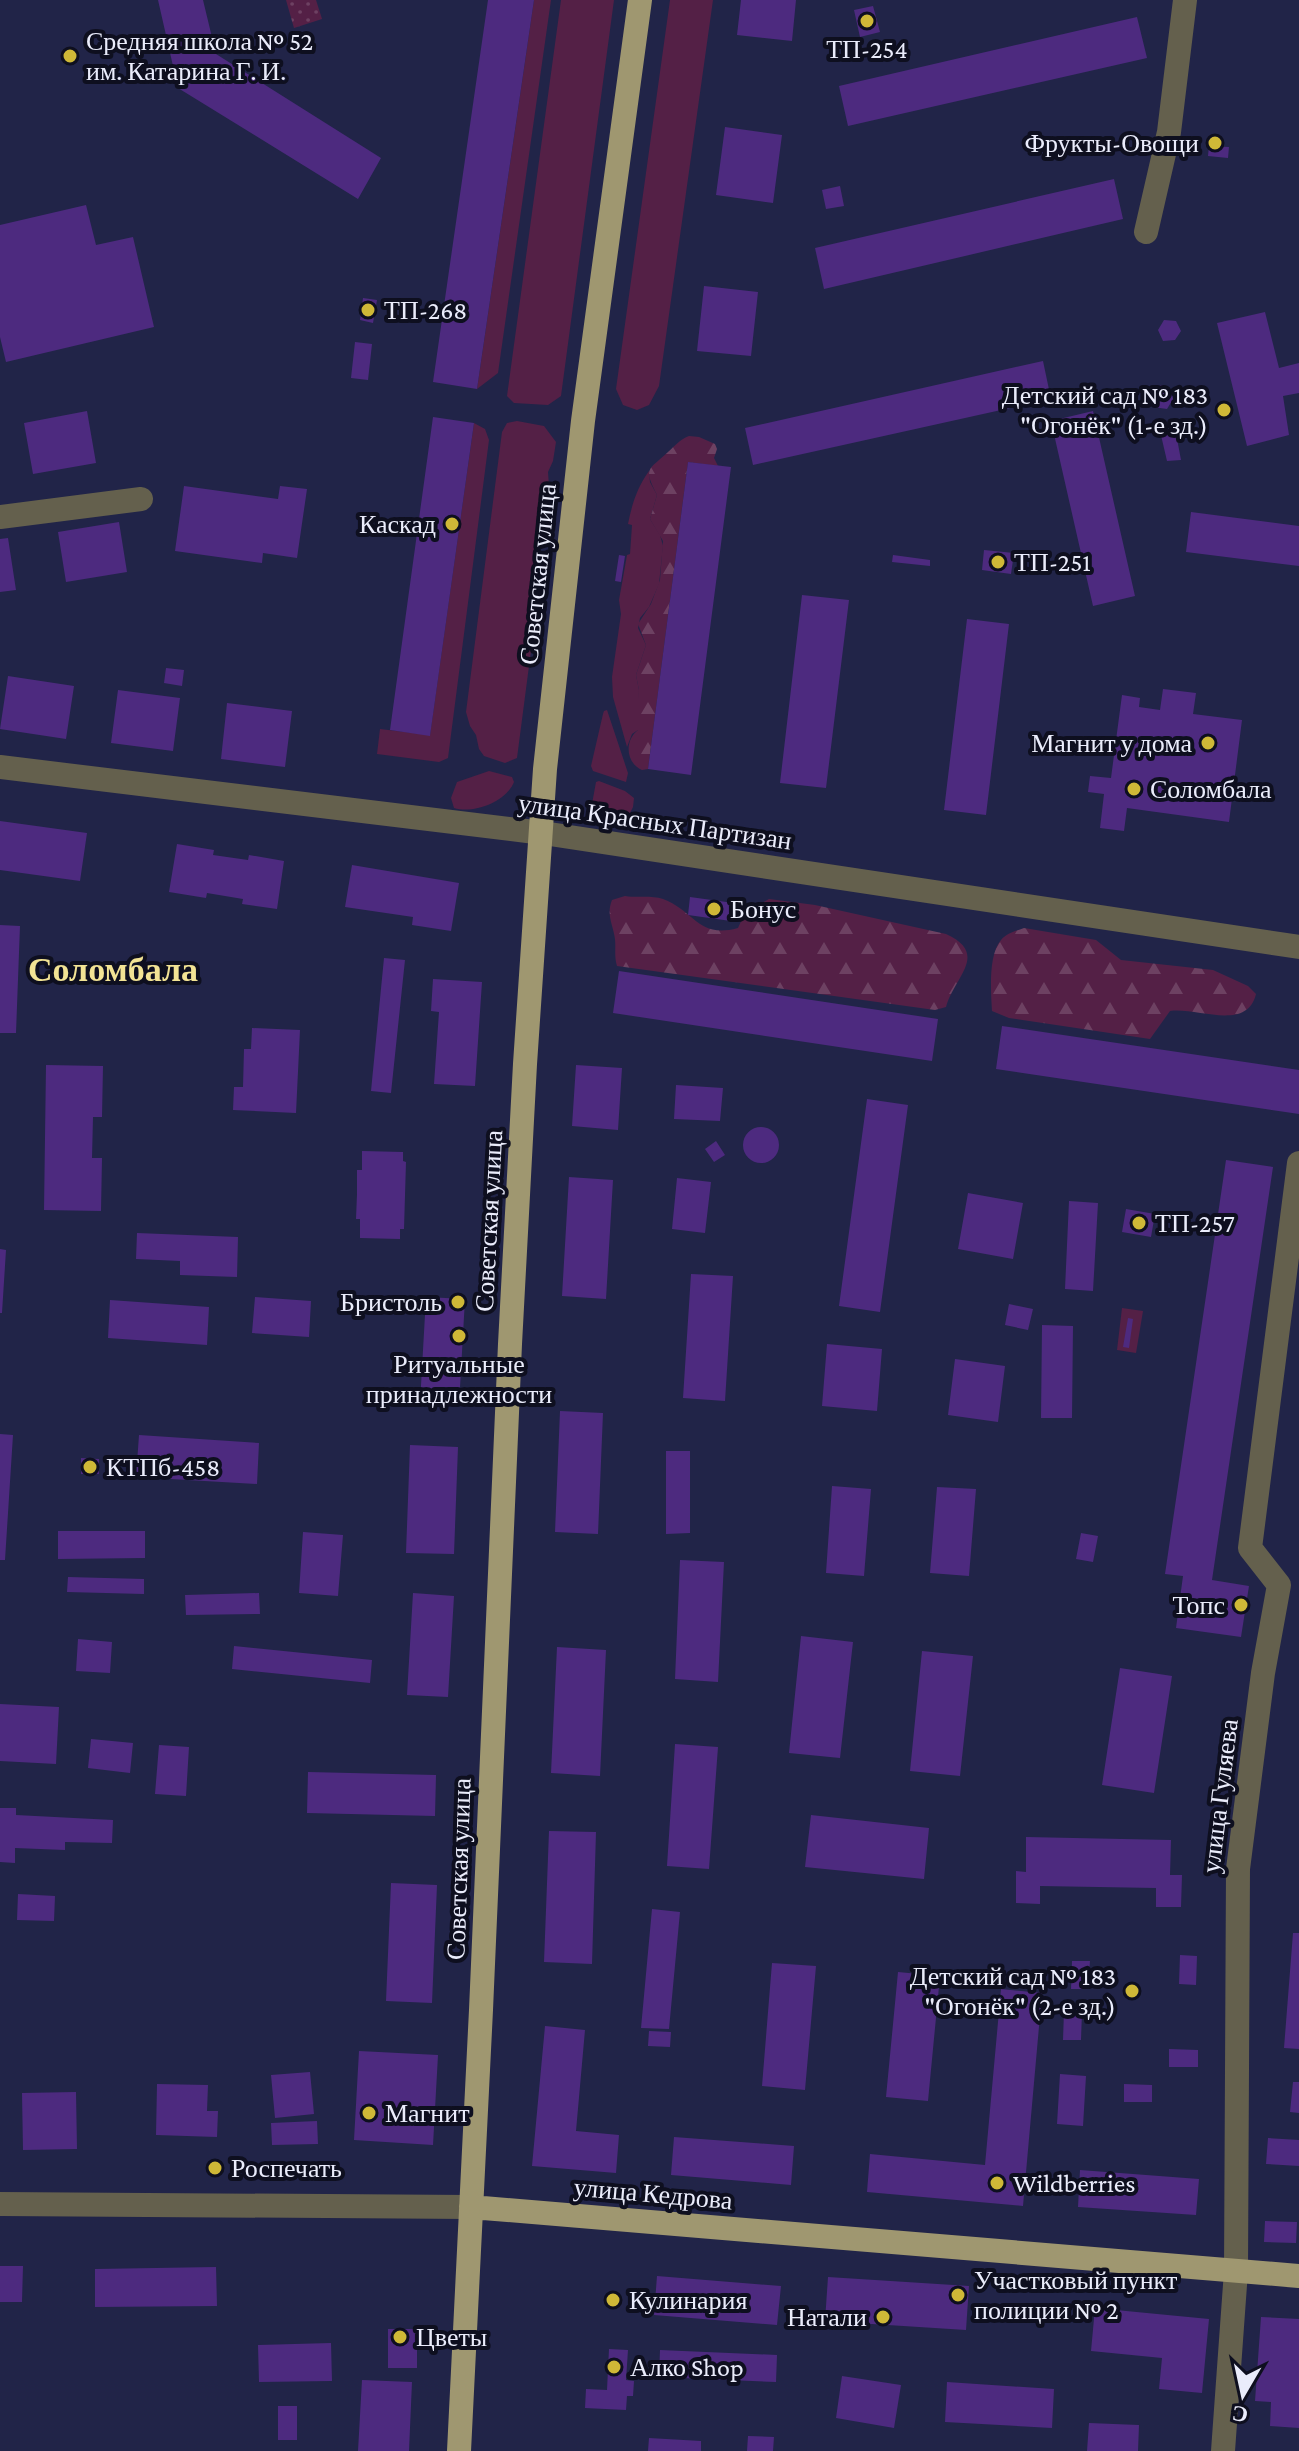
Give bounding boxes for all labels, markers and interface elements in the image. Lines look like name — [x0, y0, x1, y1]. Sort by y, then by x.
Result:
marker: ТП-254 — [858, 12, 876, 30]
place label: Средняя школа № 52 им. Катарина Г. И. — [86, 27, 313, 86]
place label: ТП-254 — [826, 35, 908, 64]
marker: Средняя школа № 52 им. Катарина Г. И. — [61, 47, 79, 65]
place label: Фрукты-Овощи — [1024, 129, 1199, 158]
marker: Фрукты-Овощи — [1206, 134, 1224, 152]
place label: ТП-268 — [384, 296, 467, 325]
marker: ТП-268 — [359, 301, 377, 319]
place label: Детский сад № 183 "Огонёк" (1-е зд.) — [1002, 381, 1208, 440]
marker: Детский сад № 183 "Огонёк" (1-е зд.) — [1215, 401, 1233, 419]
street label: Советская улица — [514, 482, 562, 666]
place label: Каскад — [359, 510, 436, 539]
marker: Каскад — [443, 515, 461, 533]
place label: ТП-251 — [1014, 548, 1091, 577]
marker: ТП-251 — [989, 553, 1007, 571]
place label: Магнит у дома — [1031, 729, 1192, 758]
marker: Магнит у дома — [1199, 734, 1217, 752]
place label: Соломбала — [1150, 775, 1272, 804]
marker: Соломбала — [1125, 780, 1143, 798]
street label: улица Красных Партизан — [516, 788, 794, 856]
place label: Бонус — [730, 895, 796, 924]
marker: Бонус — [705, 900, 723, 918]
district label: Соломбала — [28, 951, 198, 988]
street label: Советская улица — [470, 1129, 508, 1313]
place label: ТП-257 — [1155, 1209, 1235, 1238]
marker: ТП-257 — [1130, 1214, 1148, 1232]
place label: Бристоль — [340, 1288, 442, 1317]
marker: Бристоль — [449, 1293, 467, 1311]
marker: Ритуальные принадлежности — [450, 1327, 468, 1345]
place label: Ритуальные принадлежности — [366, 1350, 552, 1409]
place label: КТПб-458 — [106, 1453, 220, 1482]
marker: КТПб-458 — [81, 1458, 99, 1476]
place label: Топс — [1173, 1591, 1225, 1620]
marker: Топс — [1232, 1596, 1250, 1614]
street label: улица Гуляева — [1196, 1717, 1244, 1875]
street label: Советская улица — [441, 1777, 477, 1960]
place label: Детский сад № 183 "Огонёк" (2-е зд.) — [910, 1962, 1116, 2021]
marker: Детский сад № 183 "Огонёк" (2-е зд.) — [1123, 1982, 1141, 2000]
place label: Магнит — [385, 2099, 470, 2128]
marker: Магнит — [360, 2104, 378, 2122]
place label: Роспечать — [231, 2154, 342, 2183]
marker: Роспечать — [206, 2159, 224, 2177]
place label: Wildberries — [1013, 2169, 1135, 2198]
street label: улица Кедрова — [572, 2173, 734, 2215]
marker: Wildberries — [988, 2174, 1006, 2192]
place label: Участковый пункт полиции № 2 — [974, 2266, 1177, 2325]
place label: Кулинария — [629, 2286, 748, 2315]
marker: Участковый пункт полиции № 2 — [949, 2286, 967, 2304]
marker: Кулинария — [604, 2291, 622, 2309]
place label: Натали — [787, 2303, 867, 2332]
marker: Натали — [874, 2308, 892, 2326]
place label: Цветы — [416, 2323, 487, 2352]
marker: Цветы — [391, 2328, 409, 2346]
place label: Алко Shop — [630, 2353, 744, 2382]
north arrow — [1203, 2355, 1283, 2435]
marker: Алко Shop — [605, 2358, 623, 2376]
text: С — [1230, 2401, 1250, 2428]

